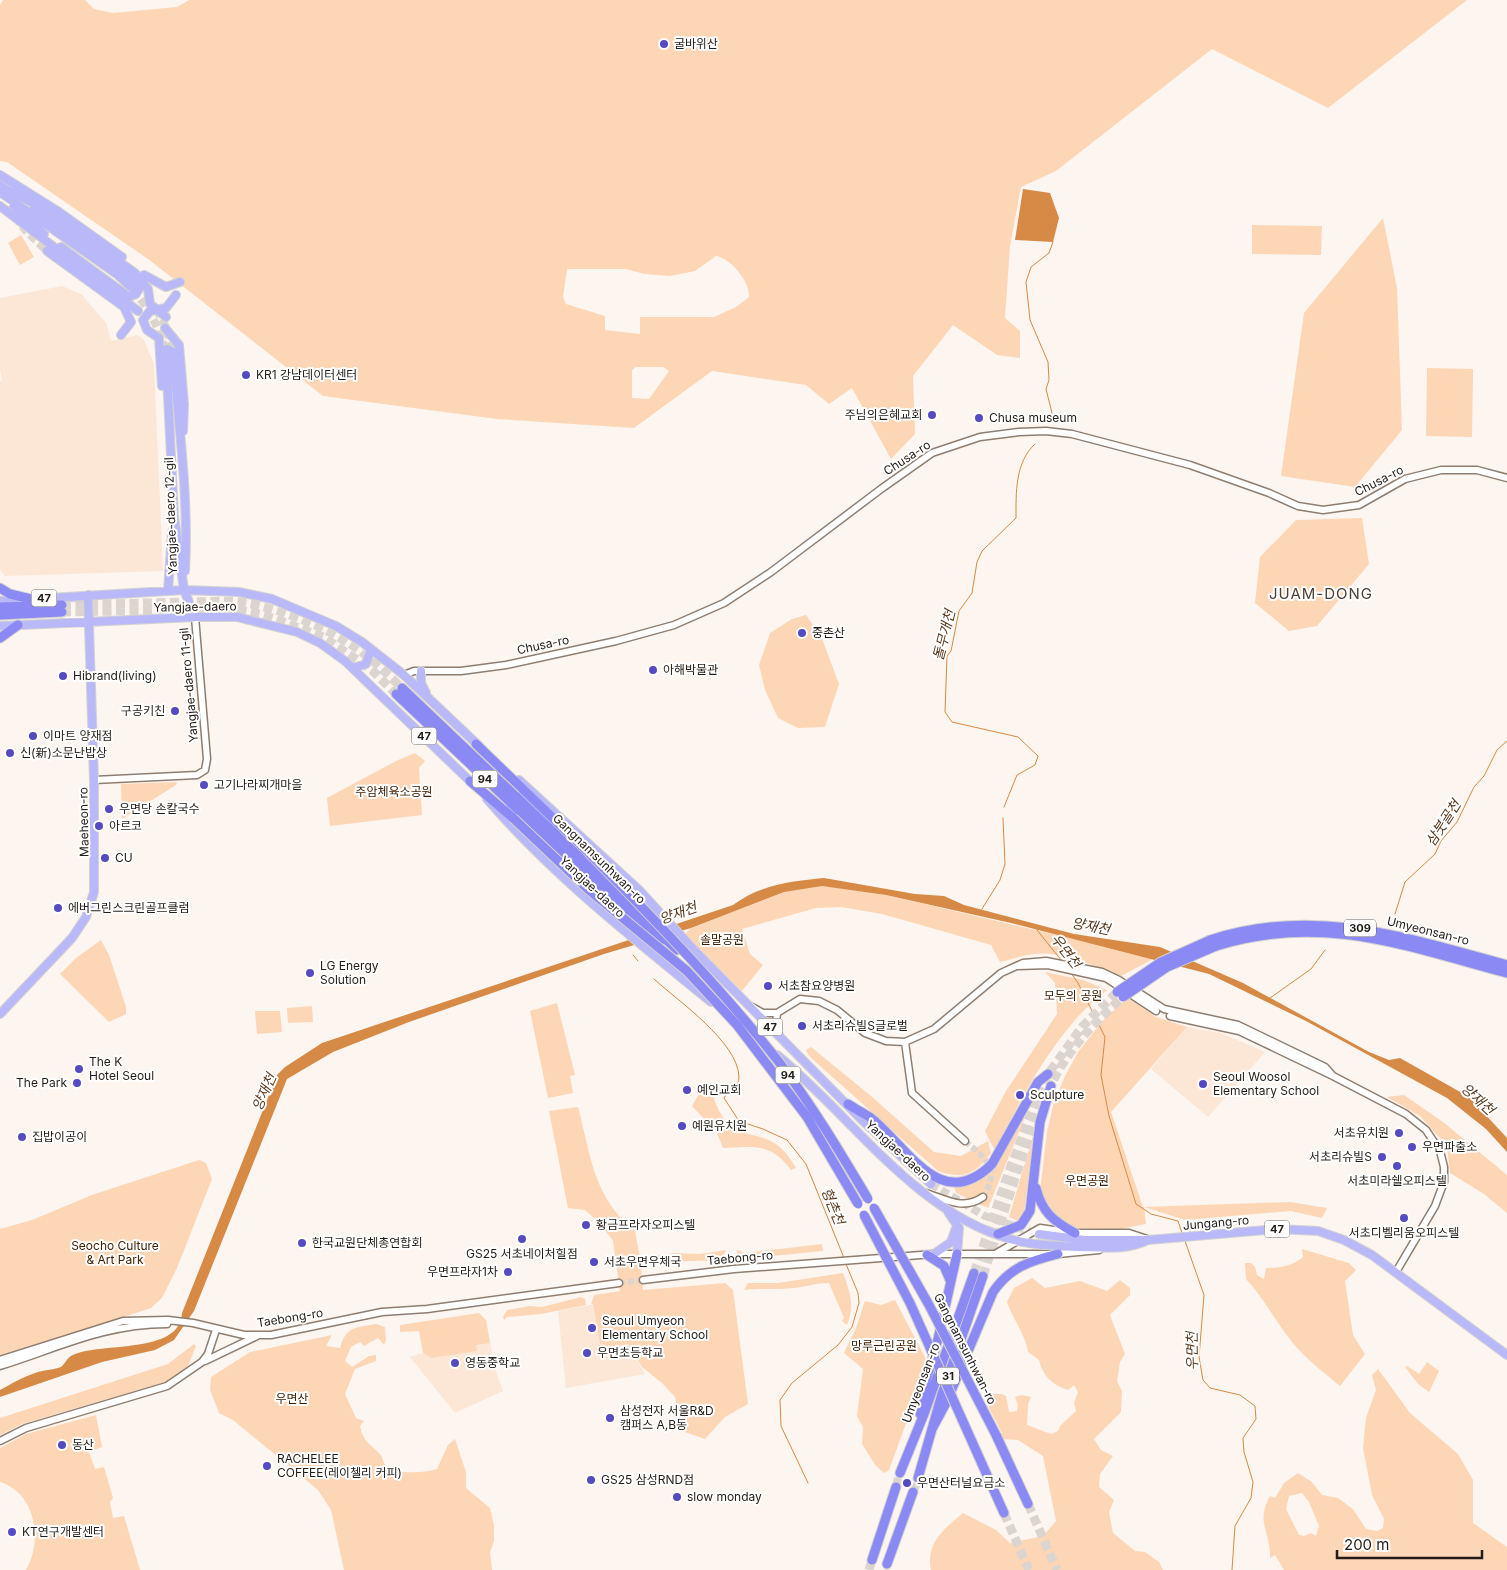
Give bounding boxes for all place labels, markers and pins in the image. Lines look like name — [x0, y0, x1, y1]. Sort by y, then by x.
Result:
place label: 굴바위산 — [674, 36, 718, 51]
marker: 굴바위산 — [658, 38, 670, 50]
place label: KR1 강남데이터센터 — [256, 367, 357, 382]
marker: KR1 강남데이터센터 — [240, 369, 252, 381]
place label: 주님의은혜교회 — [845, 407, 922, 422]
marker: 주님의은혜교회 — [926, 409, 938, 421]
place label: Chusa museum — [989, 410, 1077, 425]
marker: Chusa museum — [973, 412, 985, 424]
place label: 중촌산 — [812, 625, 845, 640]
marker: 중촌산 — [796, 627, 808, 639]
place label: 아해박물관 — [663, 662, 718, 677]
marker: 아해박물관 — [647, 664, 659, 676]
place label: Hibrand(living) — [73, 668, 157, 683]
marker: Hibrand(living) — [57, 670, 69, 682]
place label: 구공키친 — [121, 703, 165, 718]
marker: 구공키친 — [169, 705, 181, 717]
place label: 이마트 양재점 — [43, 728, 113, 743]
marker: 이마트 양재점 — [27, 730, 39, 742]
place label: 신(新)소문난밥상 — [20, 745, 107, 760]
marker: 신(新)소문난밥상 — [4, 747, 16, 759]
place label: 고기나라찌개마을 — [214, 777, 302, 792]
marker: 고기나라찌개마을 — [198, 779, 210, 791]
place label: 우면당 손칼국수 — [119, 801, 200, 816]
marker: 우면당 손칼국수 — [103, 803, 115, 815]
place label: 아르코 — [109, 818, 142, 833]
marker: 아르코 — [93, 820, 105, 832]
place label: CU — [115, 850, 133, 865]
marker: CU — [99, 852, 111, 864]
place label: 에버그린스크린골프클럼 — [68, 900, 189, 915]
marker: 에버그린스크린골프클럼 — [52, 902, 64, 914]
place label: LG Energy Solution — [320, 958, 379, 987]
marker: LG Energy Solution — [304, 967, 316, 979]
place label: 서초참요양병원 — [778, 978, 855, 993]
marker: 서초참요양병원 — [762, 980, 774, 992]
place label: 서초리슈빌S글로벌 — [812, 1018, 908, 1033]
marker: 서초리슈빌S글로벌 — [796, 1020, 808, 1032]
place label: The K Hotel Seoul — [89, 1054, 154, 1083]
marker: The K Hotel Seoul — [73, 1063, 85, 1075]
place label: Seoul Woosol Elementary School — [1213, 1069, 1319, 1098]
place label: The Park — [16, 1075, 67, 1090]
marker: The Park — [71, 1077, 83, 1089]
marker: Seoul Woosol Elementary School — [1197, 1078, 1209, 1090]
place label: 예인교회 — [697, 1082, 741, 1097]
marker: 예인교회 — [681, 1084, 693, 1096]
place label: Sculpture — [1030, 1087, 1084, 1102]
marker: Sculpture — [1014, 1089, 1026, 1101]
place label: 예원유치원 — [692, 1118, 747, 1133]
marker: 예원유치원 — [676, 1120, 688, 1132]
place label: 서초유치원 — [1334, 1125, 1389, 1140]
marker: 서초유치원 — [1393, 1127, 1405, 1139]
place label: 집밥이공이 — [32, 1129, 87, 1144]
marker: 집밥이공이 — [16, 1131, 28, 1143]
place label: 우면파출소 — [1422, 1139, 1477, 1154]
marker: 우면파출소 — [1406, 1141, 1418, 1153]
place label: 서초리슈빌S — [1309, 1149, 1372, 1164]
marker: 서초리슈빌S — [1376, 1151, 1388, 1163]
marker: 서초미라쉘오피스텔 — [1391, 1160, 1403, 1172]
place label: 서초미라쉘오피스텔 — [1347, 1173, 1447, 1188]
marker: 서초디벨리움오피스텔 — [1398, 1212, 1410, 1224]
place label: 황금프라자오피스텔 — [596, 1217, 695, 1232]
marker: 황금프라자오피스텔 — [580, 1219, 592, 1231]
place label: 서초디벨리움오피스텔 — [1349, 1225, 1459, 1240]
marker: GS25 서초네이처힐점 — [516, 1233, 528, 1245]
place label: 한국교원단체총연합회 — [312, 1235, 422, 1250]
marker: 한국교원단체총연합회 — [296, 1237, 308, 1249]
place label: GS25 서초네이처힐점 — [466, 1246, 578, 1261]
place label: 서초우면우체국 — [604, 1254, 681, 1269]
marker: 서초우면우체국 — [588, 1256, 600, 1268]
place label: 우면프라자1차 — [427, 1264, 498, 1279]
marker: 우면프라자1차 — [502, 1266, 514, 1278]
place label: Seoul Umyeon Elementary School — [602, 1313, 708, 1342]
marker: Seoul Umyeon Elementary School — [586, 1322, 598, 1334]
place label: 우면초등학교 — [597, 1345, 663, 1360]
marker: 우면초등학교 — [581, 1347, 593, 1359]
place label: 영동중학교 — [465, 1355, 520, 1370]
marker: 영동중학교 — [449, 1357, 461, 1369]
place label: 삼성전자 서울R&D 캠퍼스 A,B동 — [620, 1403, 714, 1432]
marker: 삼성전자 서울R&D 캠퍼스 A,B동 — [604, 1412, 616, 1424]
place label: 동산 — [72, 1437, 94, 1452]
marker: 동산 — [56, 1439, 68, 1451]
place label: RACHELEE COFFEE(레이첼리 커피) — [277, 1451, 402, 1480]
marker: RACHELEE COFFEE(레이첼리 커피) — [261, 1460, 273, 1472]
place label: GS25 삼성RND점 — [601, 1472, 694, 1487]
marker: GS25 삼성RND점 — [585, 1474, 597, 1486]
place label: 우면산터널요금소 — [917, 1475, 1005, 1490]
marker: 우면산터널요금소 — [901, 1477, 913, 1489]
place label: slow monday — [687, 1489, 762, 1504]
marker: slow monday — [671, 1491, 683, 1503]
place label: KT연구개발센터 — [22, 1524, 104, 1539]
marker: KT연구개발센터 — [6, 1526, 18, 1538]

